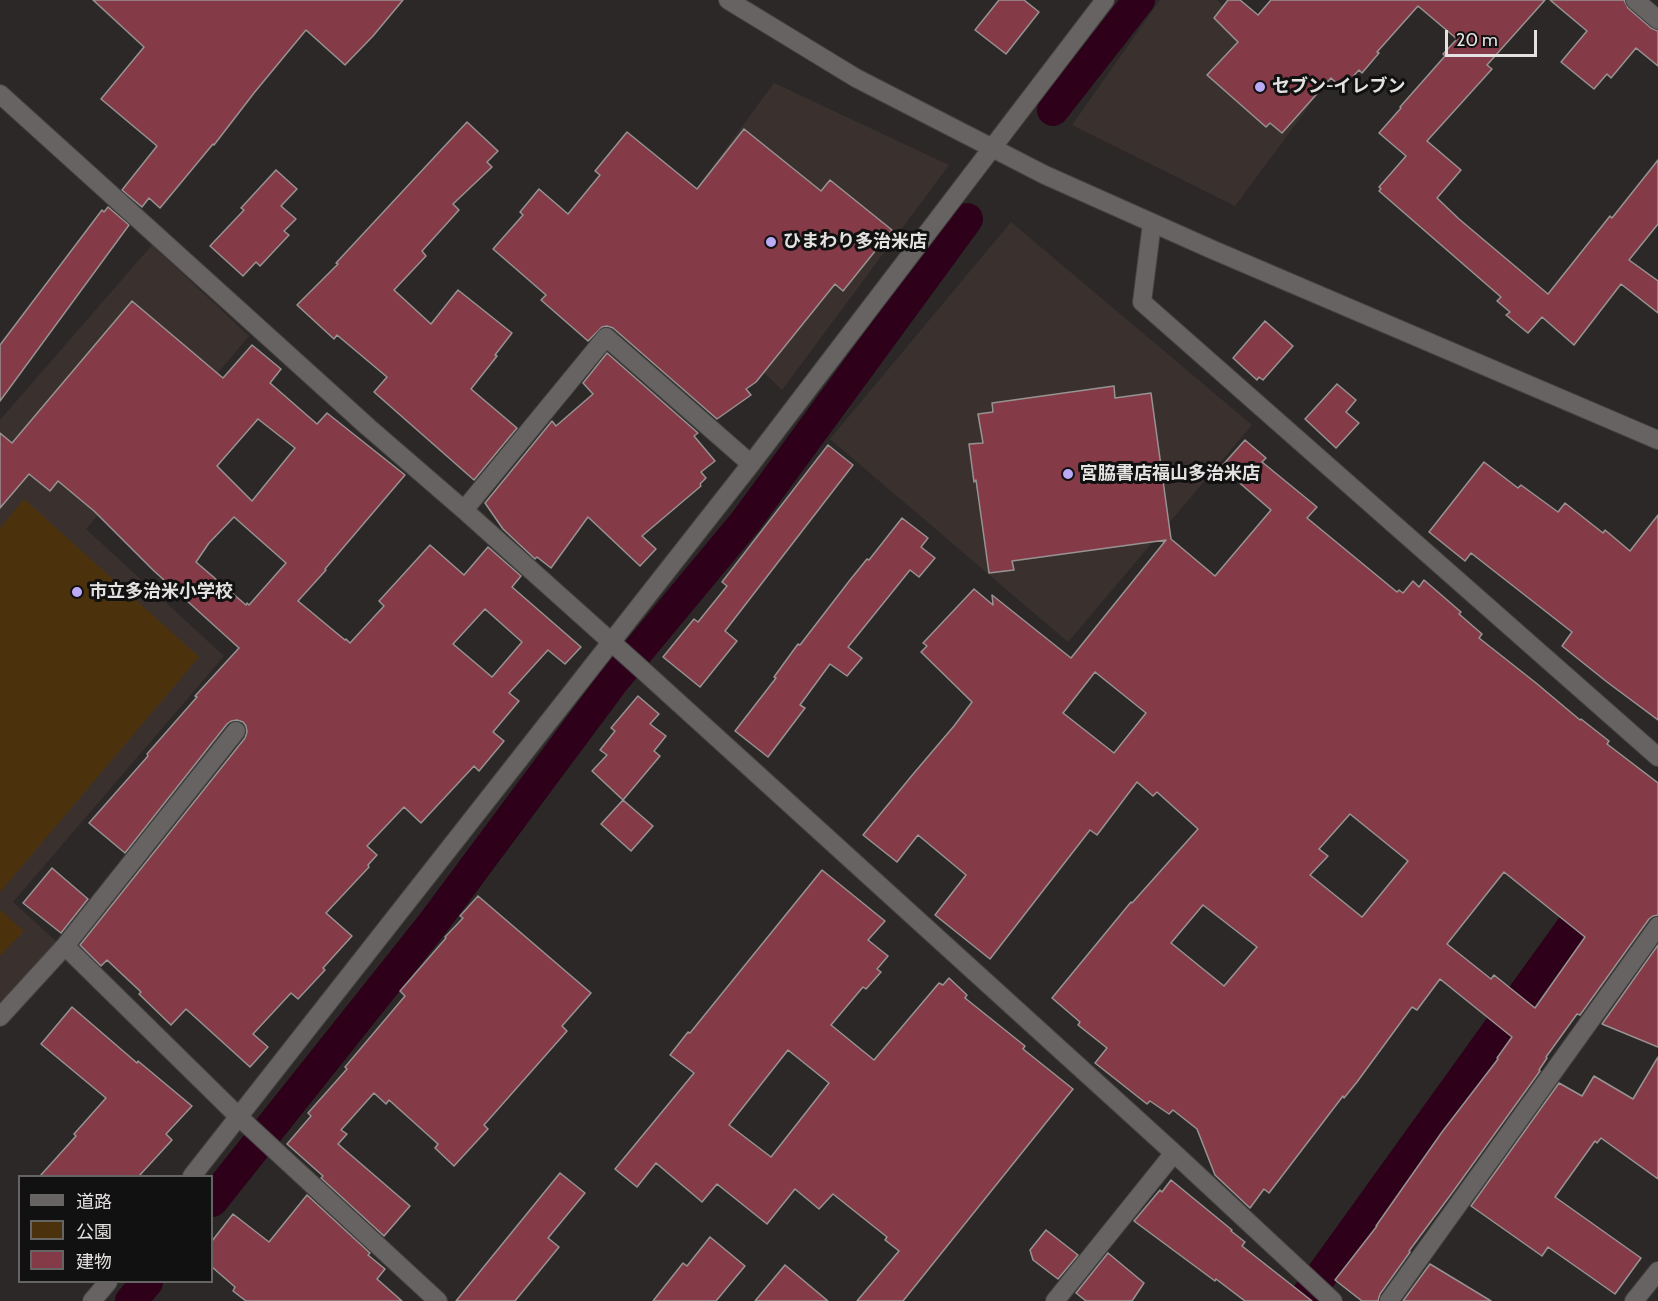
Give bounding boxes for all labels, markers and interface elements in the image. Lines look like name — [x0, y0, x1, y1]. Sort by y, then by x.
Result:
scale bar — [1448, 18, 1540, 56]
text: 20 m — [1456, 29, 1498, 51]
place label: セブン-イレブン — [1272, 76, 1406, 98]
marker: セブン-イレブン — [1253, 80, 1267, 94]
place label: ひまわり多治米店 — [783, 231, 927, 253]
marker: ひまわり多治米店 — [764, 235, 778, 249]
place label: 宮脇書店福山多治米店 — [1080, 463, 1260, 485]
marker: 宮脇書店福山多治米店 — [1061, 467, 1075, 481]
place label: 市立多治米小学校 — [89, 581, 233, 603]
marker: 市立多治米小学校 — [70, 585, 84, 599]
legend — [18, 1175, 213, 1283]
text: 道路 — [76, 1191, 112, 1213]
text: 公園 — [76, 1221, 112, 1243]
text: 建物 — [76, 1251, 112, 1273]

